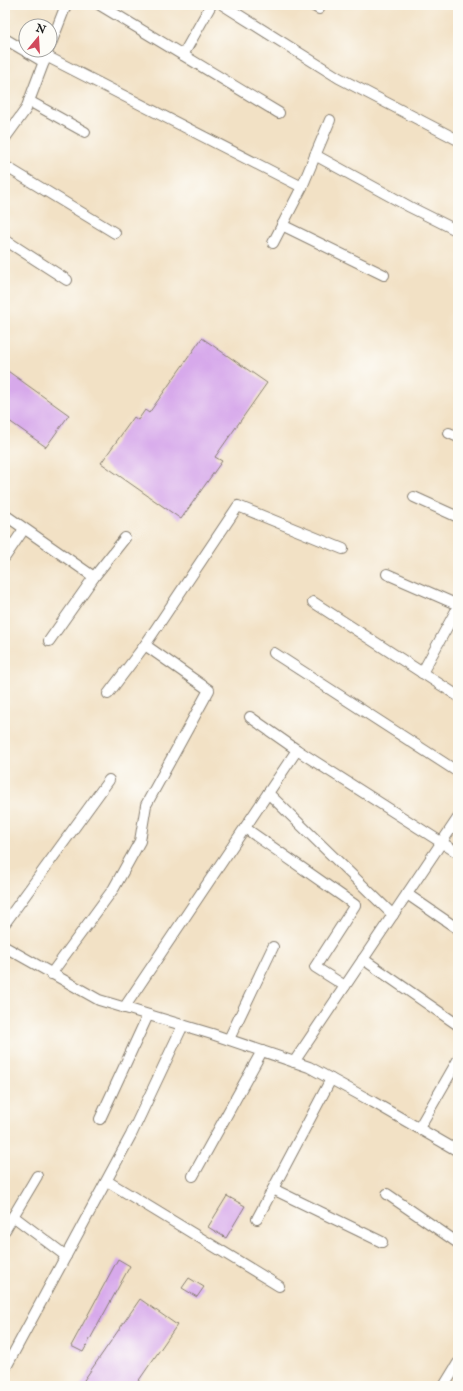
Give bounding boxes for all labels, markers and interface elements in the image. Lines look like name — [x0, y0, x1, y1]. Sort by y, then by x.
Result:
north arrow — [18, 18, 58, 58]
text: N — [33, 21, 48, 38]

